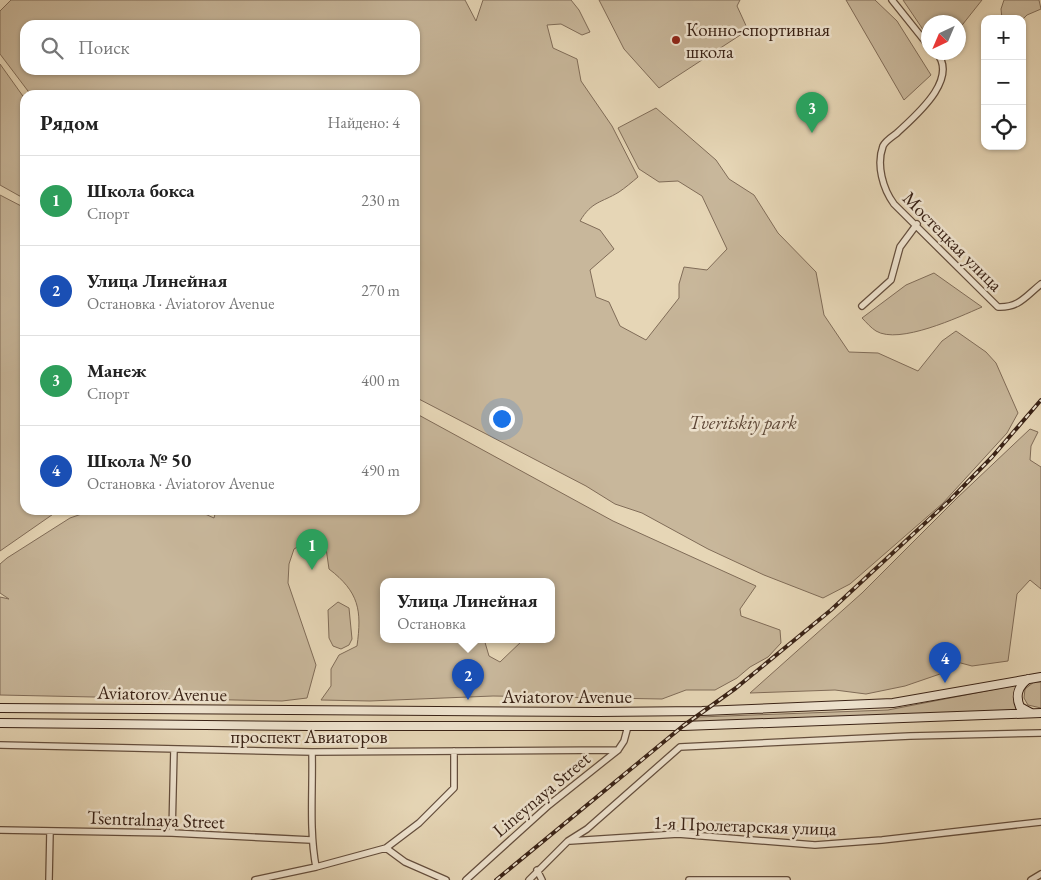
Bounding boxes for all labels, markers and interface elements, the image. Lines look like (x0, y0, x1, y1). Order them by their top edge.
north arrow (921, 15, 966, 60)
map controls (981, 15, 1026, 150)
button: + (981, 15, 1026, 60)
place label: Конно-спортивная школа (686, 17, 831, 64)
search box (20, 20, 420, 75)
icon: search (38, 34, 66, 62)
marker: Конно-спортивная школа (670, 34, 682, 46)
text: Поиск (78, 35, 130, 60)
button: − (981, 60, 1026, 105)
pin: 3 (796, 92, 828, 133)
button: locate (981, 105, 1026, 150)
text: Рядом (40, 109, 99, 136)
text: Найдено: 4 (328, 112, 400, 133)
text: Школа бокса (87, 178, 195, 203)
street label: Мостецкая улица (897, 186, 1008, 297)
text: 1 (52, 190, 60, 211)
text: 230 m (361, 190, 400, 211)
text: Спорт (87, 203, 129, 224)
text: Улица Линейная (87, 268, 227, 293)
text: 2 (52, 280, 60, 301)
text: 270 m (361, 280, 400, 301)
text: Остановка · Aviatorov Avenue (87, 293, 274, 314)
text: Манеж (87, 358, 146, 383)
text: 3 (52, 370, 60, 391)
text: 400 m (361, 370, 400, 391)
text: Спорт (87, 383, 129, 404)
your location (489, 406, 515, 432)
park label: Tveritskiy park (689, 410, 797, 435)
text: Школа № 50 (87, 448, 191, 473)
text: 4 (52, 460, 60, 481)
text: 490 m (361, 460, 400, 481)
text: Остановка · Aviatorov Avenue (87, 473, 274, 494)
pin: 1 (296, 529, 328, 570)
popup (380, 578, 555, 643)
text: Улица Линейная (397, 588, 538, 613)
text: Остановка (397, 613, 466, 634)
pin: 4 (929, 642, 961, 683)
pin: 2 (452, 659, 484, 700)
street label: Aviatorov Avenue (96, 680, 227, 707)
street label: Aviatorov Avenue (501, 684, 632, 709)
street label: проспект Авиаторов (230, 724, 388, 749)
street label: Lineynaya Street (487, 746, 595, 843)
street label: Tsentralnaya Street (87, 805, 225, 834)
street label: 1-я Пролетарская улица (653, 810, 837, 841)

